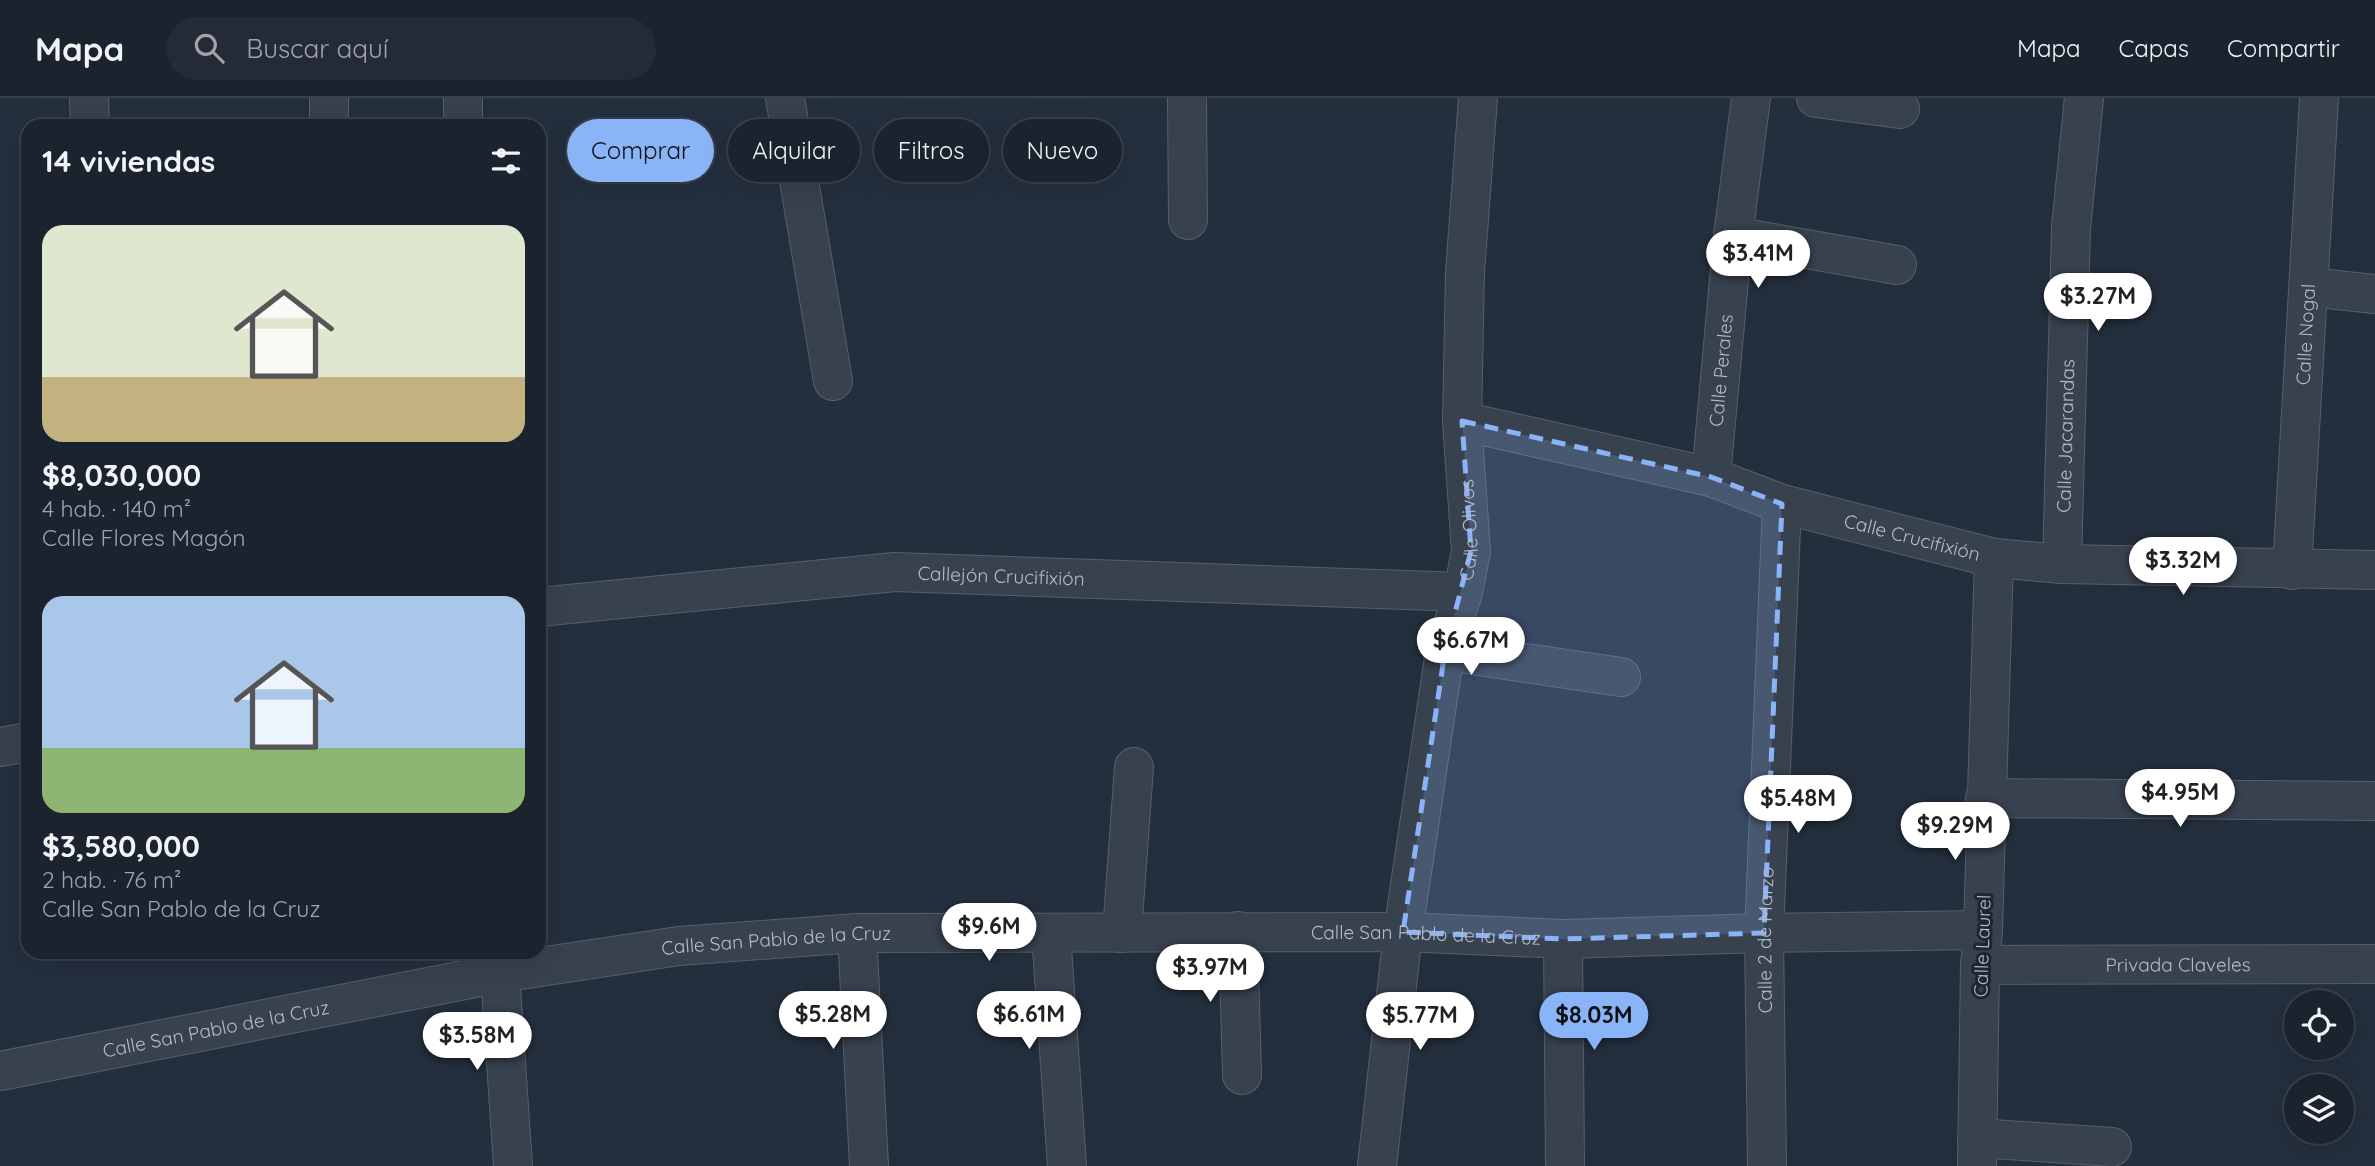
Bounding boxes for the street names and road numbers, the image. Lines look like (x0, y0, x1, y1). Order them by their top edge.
street label: Calle Nogal (2291, 283, 2320, 386)
street label: Calle Perales (1704, 313, 1738, 428)
street label: Calle Jacarandas (2051, 359, 2079, 513)
street label: Calle Olivos (1453, 478, 1483, 583)
street label: Calle Crucifixión (1842, 508, 1983, 566)
street label: Callejón Crucifixión (917, 561, 1085, 591)
street label: Calle 2 de Marzo (1752, 866, 1779, 1013)
street label: Calle Laurel (1968, 894, 1996, 998)
street label: Calle San Pablo de la Cruz (1311, 920, 1541, 950)
street label: Calle San Pablo de la Cruz (660, 921, 891, 960)
street label: Privada Claveles (2105, 952, 2251, 977)
street label: Calle San Pablo de la Cruz (101, 995, 331, 1063)

